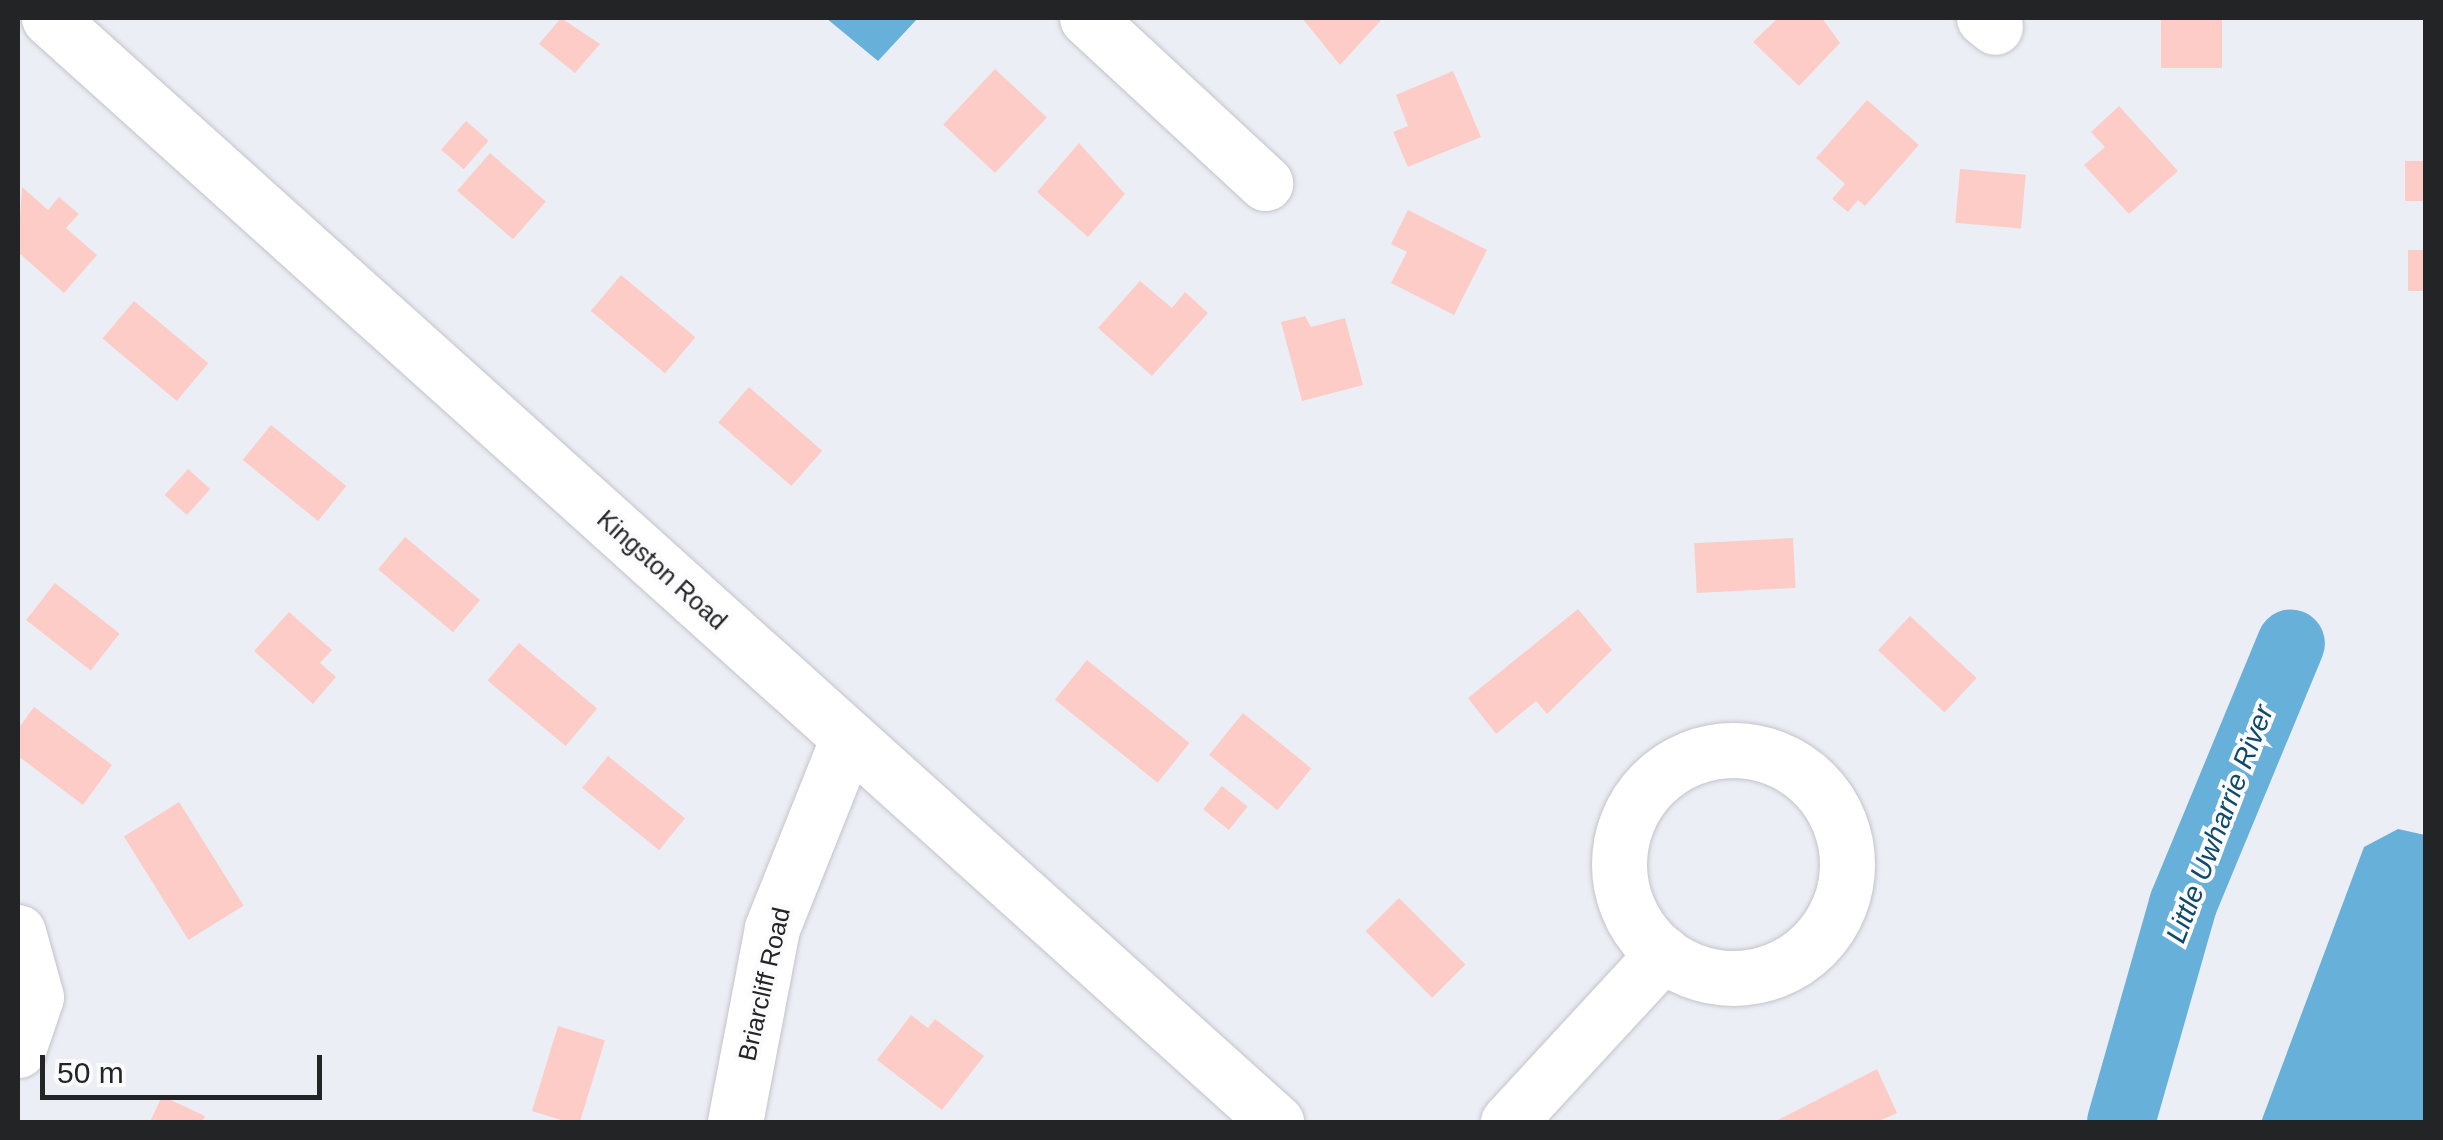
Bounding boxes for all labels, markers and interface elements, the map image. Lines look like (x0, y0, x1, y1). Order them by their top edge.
street label: Kingston Road (591, 504, 733, 636)
water label: Little Uwharrie River (2159, 700, 2281, 948)
street label: Briarcliff Road (732, 904, 796, 1064)
scale bar (45, 1035, 328, 1097)
text: 50 m (57, 1056, 124, 1089)

